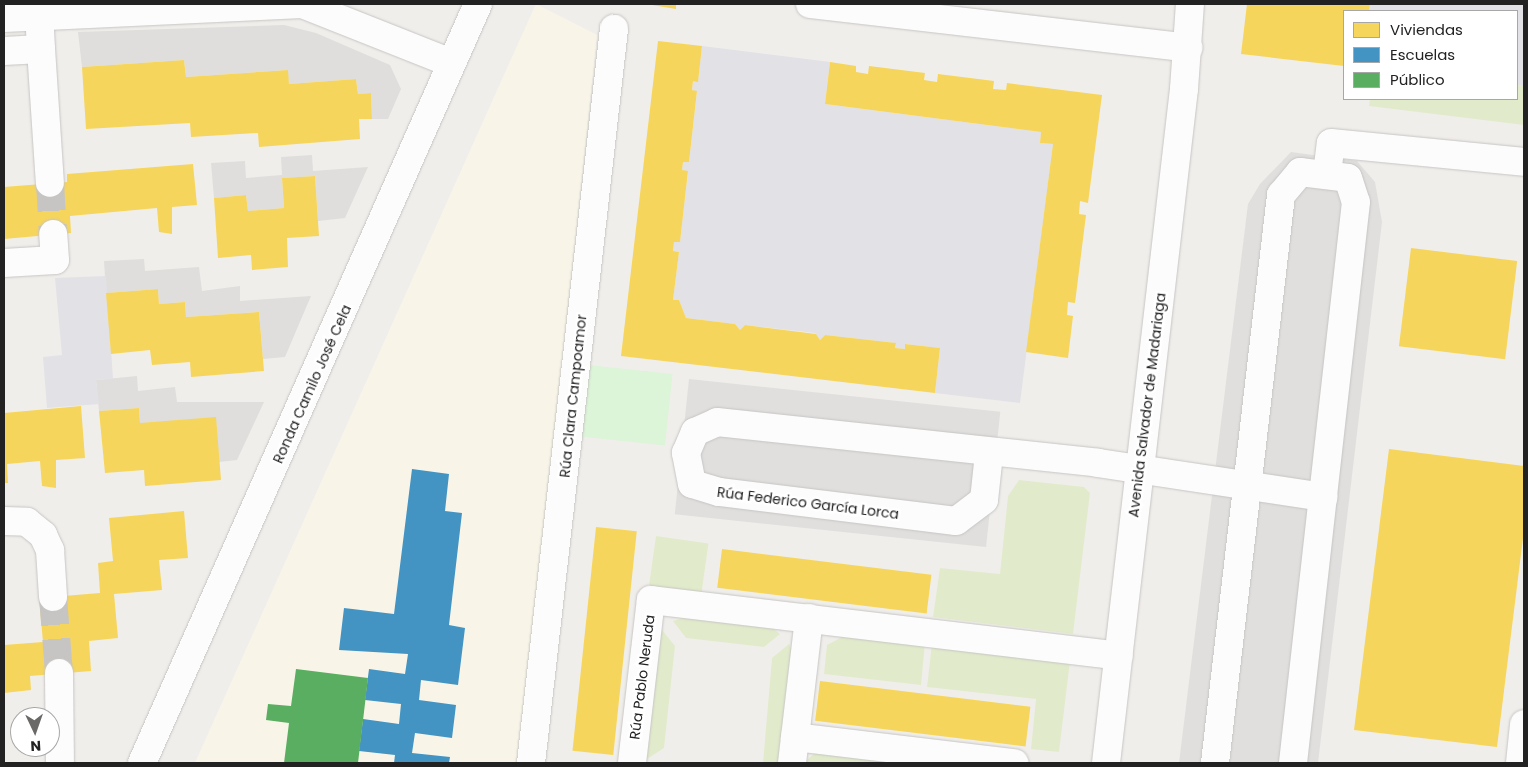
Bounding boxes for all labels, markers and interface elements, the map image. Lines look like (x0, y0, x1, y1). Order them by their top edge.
legend (1343, 10, 1518, 100)
text: Viviendas (1390, 19, 1463, 40)
text: Escuelas (1390, 44, 1455, 65)
text: Público (1390, 69, 1445, 90)
street label: Avenida Salvador de Madariaga (1125, 292, 1169, 518)
street label: Ronda Camilo José Cela (269, 302, 355, 466)
street label: Rúa Clara Campoamor (556, 314, 590, 478)
street label: Rúa Federico García Lorca (716, 483, 900, 523)
street label: Rúa Pablo Neruda (626, 614, 658, 740)
north arrow (10, 707, 60, 757)
text: N (30, 736, 42, 756)

